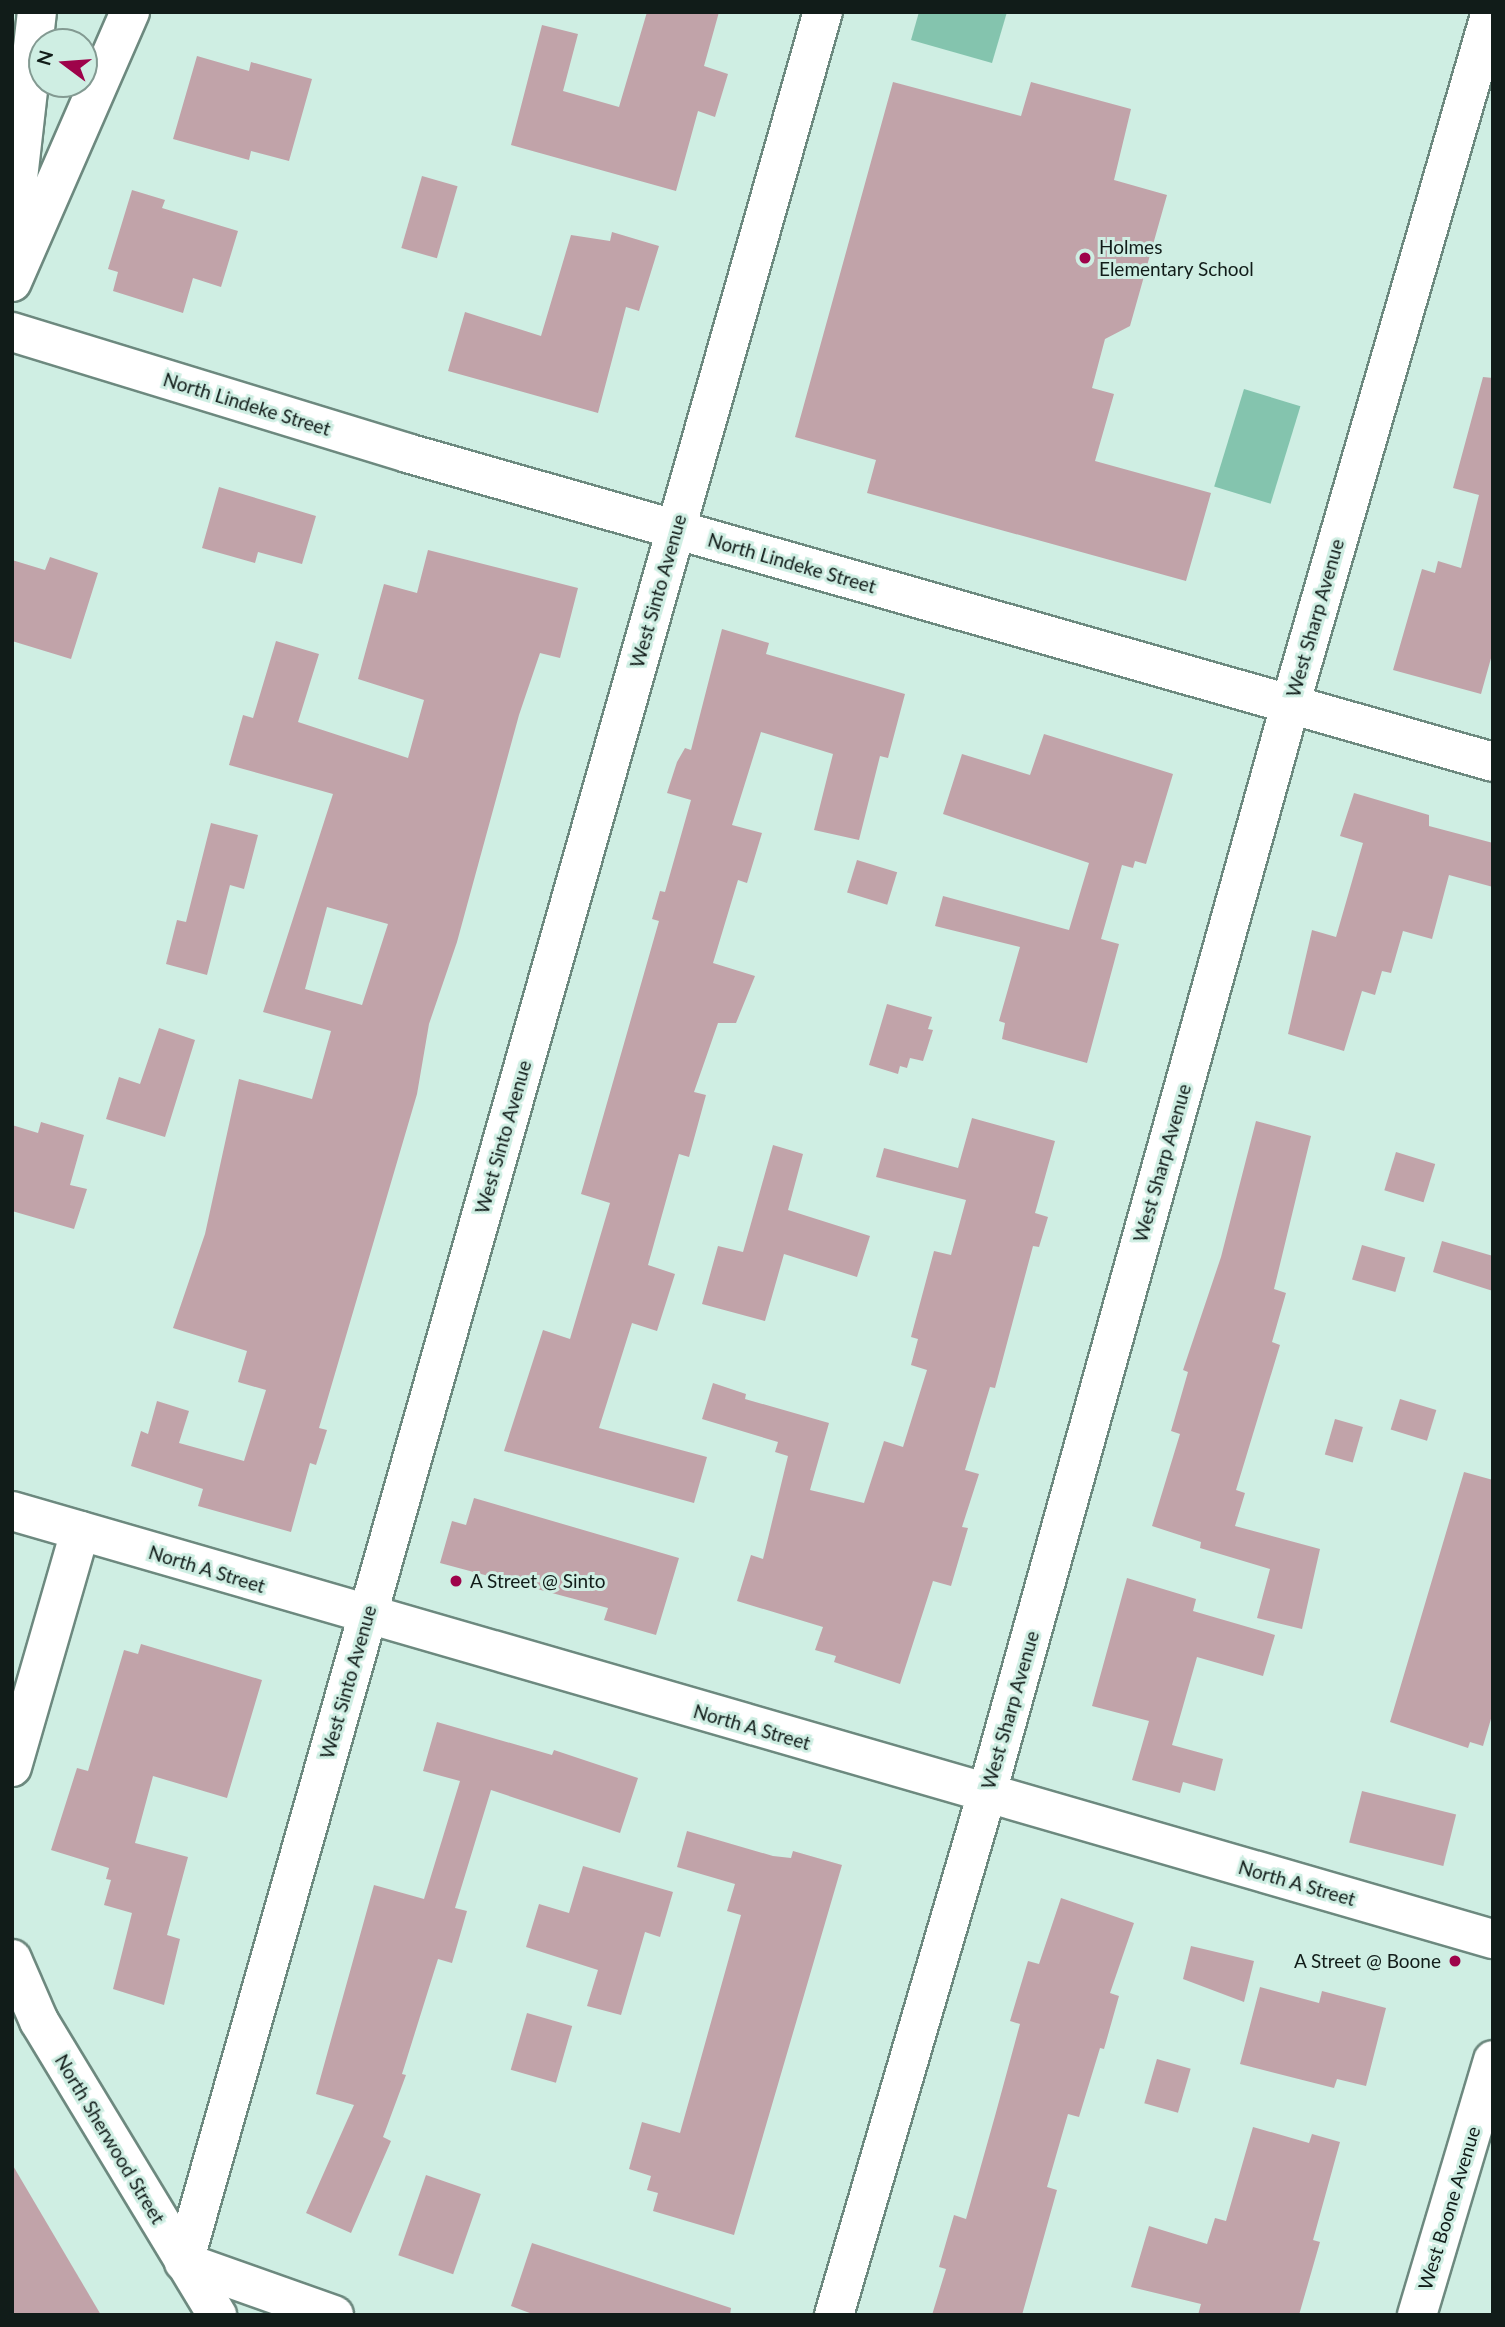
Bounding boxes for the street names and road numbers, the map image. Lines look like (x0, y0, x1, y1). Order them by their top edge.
street label: North Lindeke Street (161, 368, 333, 440)
street label: West Sinto Avenue (625, 511, 691, 671)
street label: North Lindeke Street (705, 528, 879, 598)
street label: West Sharp Avenue (1281, 536, 1349, 700)
street label: West Sinto Avenue (470, 1057, 536, 1217)
street label: West Sharp Avenue (1128, 1081, 1196, 1245)
street label: North A Street (145, 1540, 269, 1598)
street label: West Sinto Avenue (315, 1602, 381, 1762)
street label: West Sharp Avenue (976, 1628, 1044, 1792)
street label: North A Street (690, 1699, 814, 1755)
street label: North A Street (1235, 1855, 1359, 1911)
street label: North Sherwood Street (50, 2050, 170, 2228)
street label: West Boone Avenue (1413, 2123, 1485, 2293)

